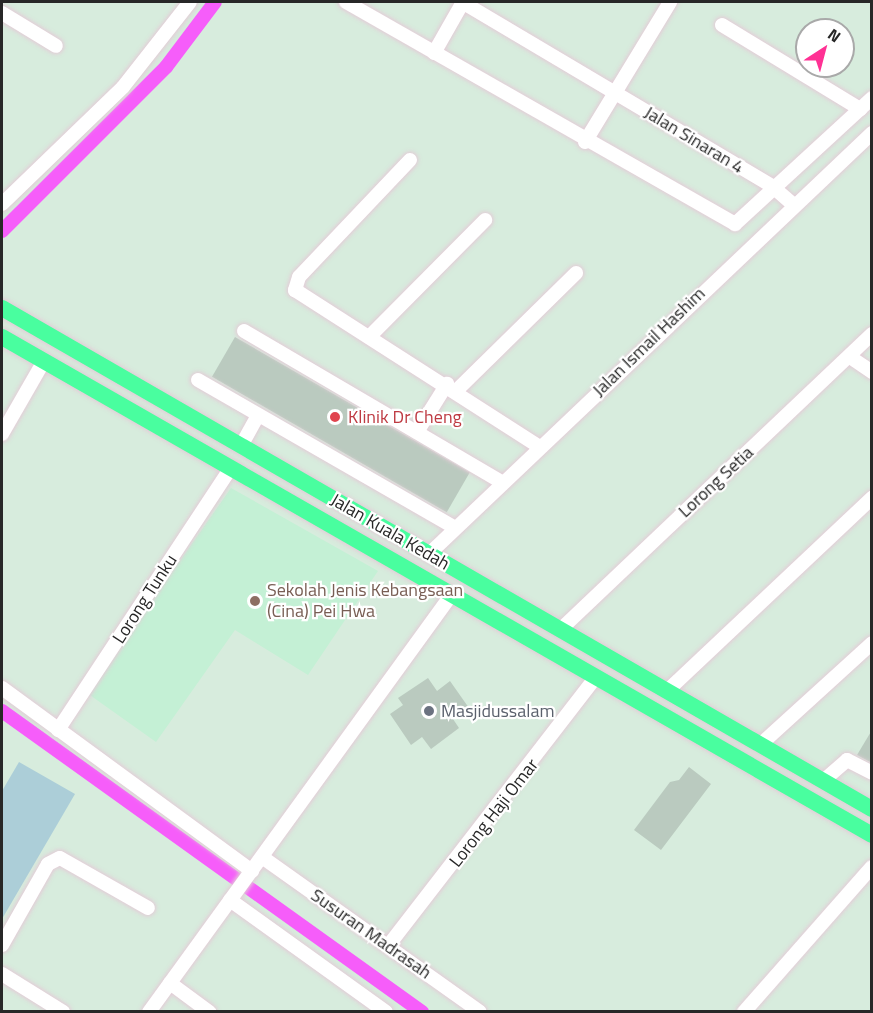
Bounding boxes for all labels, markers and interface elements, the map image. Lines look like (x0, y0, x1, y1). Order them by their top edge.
north arrow (795, 18, 855, 78)
text: N (823, 22, 846, 48)
street label: Jalan Sinaran 4 (640, 102, 748, 178)
street label: Jalan Ismail Hashim (588, 283, 710, 401)
place label: Klinik Dr Cheng (348, 406, 462, 428)
marker: Klinik Dr Cheng (326, 408, 344, 426)
street label: Lorong Setia (674, 442, 758, 522)
street label: Jalan Kuala Kedah (327, 489, 453, 575)
street label: Lorong Tunku (108, 550, 182, 648)
place label: Sekolah Jenis Kebangsaan (Cina) Pei Hwa (267, 580, 463, 622)
marker: Sekolah Jenis Kebangsaan (Cina) Pei Hwa (248, 594, 262, 608)
place label: Masjidussalam (441, 700, 554, 722)
marker: Masjidussalam (422, 704, 436, 718)
street label: Lorong Haji Omar (445, 754, 543, 872)
street label: Susuran Madrasah (307, 884, 435, 984)

